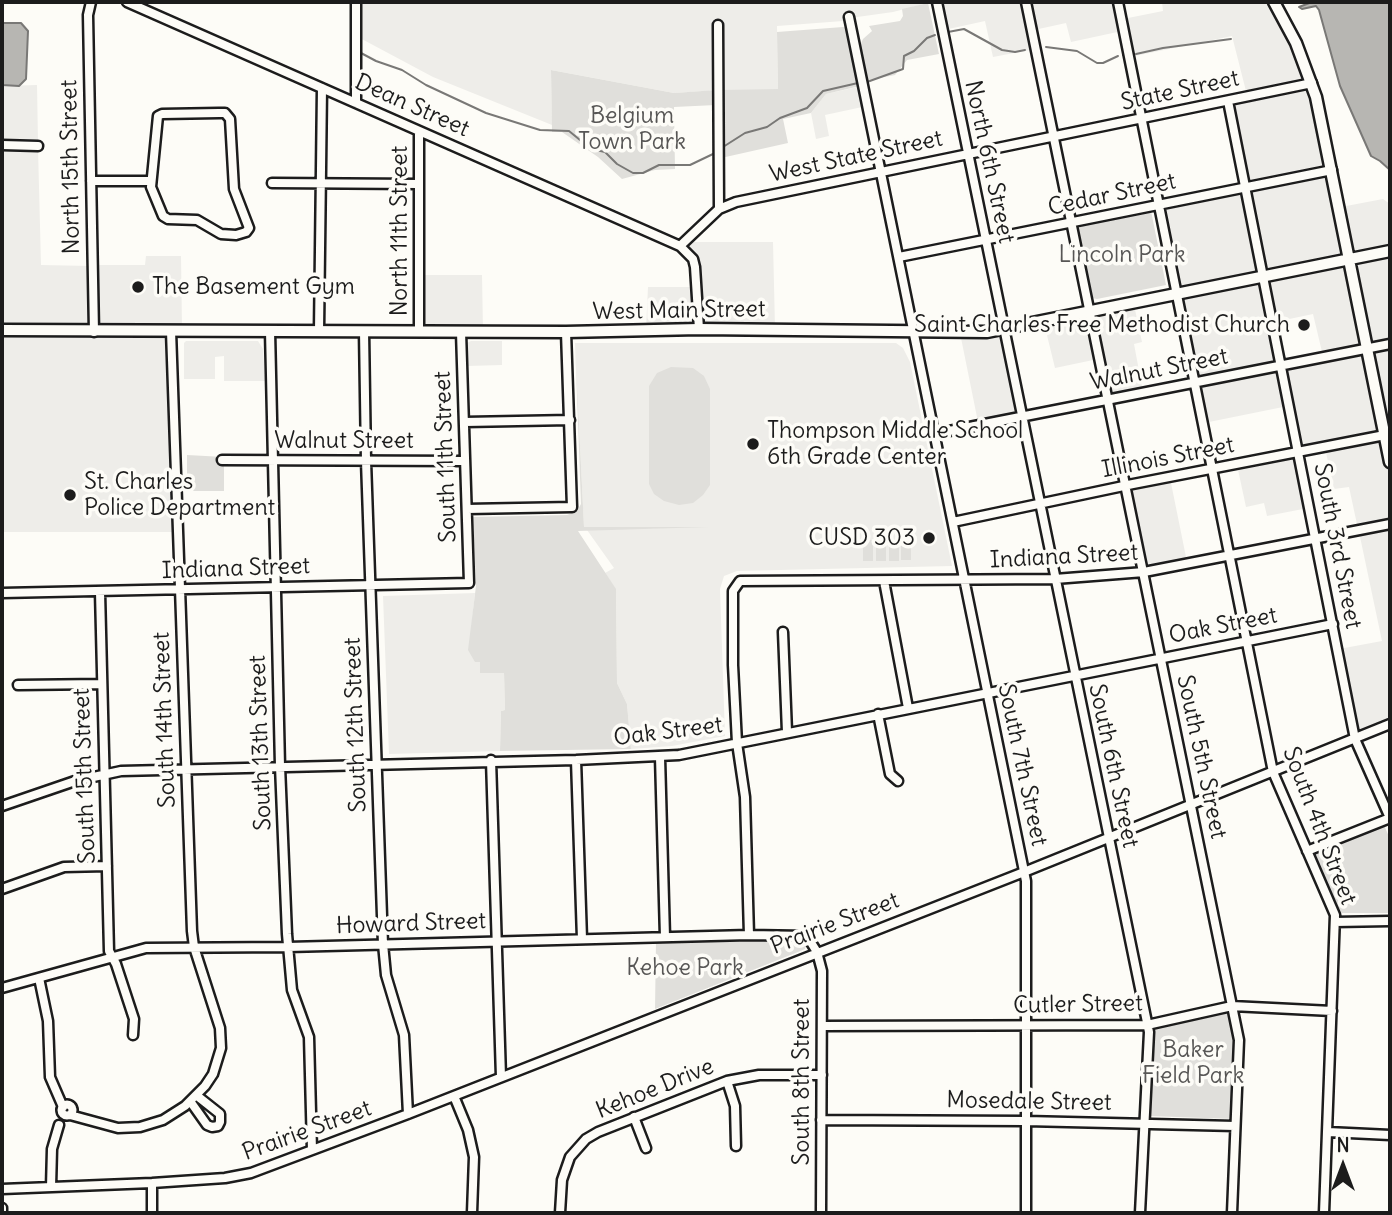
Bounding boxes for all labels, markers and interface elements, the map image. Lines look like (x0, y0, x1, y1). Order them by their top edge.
street label: State Street (1118, 65, 1242, 117)
street label: Dean Street (351, 69, 473, 143)
street label: North 6th Street (958, 78, 1020, 246)
street label: North 15th Street (56, 79, 86, 255)
park label: Belgium Town Park (578, 102, 686, 156)
street label: West State Street (767, 125, 945, 189)
street label: North 11th Street (386, 146, 414, 316)
street label: Cedar Street (1046, 168, 1178, 222)
park label: Lincoln Park (1059, 241, 1185, 269)
place label: The Basement Gym (152, 273, 355, 301)
marker: The Basement Gym (130, 279, 146, 295)
street label: West Main Street (592, 296, 766, 326)
place label: Saint Charles Free Methodist Church (914, 311, 1290, 339)
marker: Saint Charles Free Methodist Church (1296, 317, 1312, 333)
street label: Walnut Street (1088, 343, 1230, 397)
street label: South 11th Street (429, 371, 463, 543)
place label: Thompson Middle School 6th Grade Center (767, 417, 1023, 471)
street label: Walnut Street (274, 427, 414, 455)
street label: Illinois Street (1099, 432, 1237, 484)
marker: Thompson Middle School 6th Grade Center (745, 436, 761, 452)
street label: South 3rd Street (1307, 461, 1367, 631)
place label: St. Charles Police Department (84, 468, 275, 522)
marker: St. Charles Police Department (62, 487, 78, 503)
place label: CUSD 303 (808, 524, 915, 552)
marker: CUSD 303 (921, 530, 937, 546)
street label: Indiana Street (989, 539, 1139, 575)
street label: Indiana Street (161, 553, 311, 585)
street label: Oak Street (1167, 602, 1279, 650)
street label: South 14th Street (148, 632, 182, 808)
street label: South 12th Street (339, 637, 373, 813)
street label: South 13th Street (244, 655, 278, 831)
street label: South 5th Street (1170, 673, 1232, 841)
street label: South 7th Street (991, 682, 1053, 848)
street label: South 6th Street (1082, 682, 1144, 850)
street label: South 15th Street (68, 688, 102, 864)
street label: Oak Street (612, 712, 724, 752)
street label: South 4th Street (1276, 743, 1362, 909)
street label: Prairie Street (767, 887, 903, 961)
street label: Howard Street (335, 908, 487, 940)
park label: Kehoe Park (626, 954, 744, 982)
street label: Cutler Street (1013, 990, 1143, 1020)
street label: South 8th Street (788, 999, 816, 1165)
park label: Baker Field Park (1142, 1036, 1244, 1090)
street label: Kehoe Drive (592, 1053, 718, 1125)
street label: Mosedale Street (946, 1087, 1112, 1117)
street label: Prairie Street (239, 1095, 375, 1167)
north arrow (1308, 1131, 1378, 1201)
text: N (1336, 1133, 1350, 1157)

